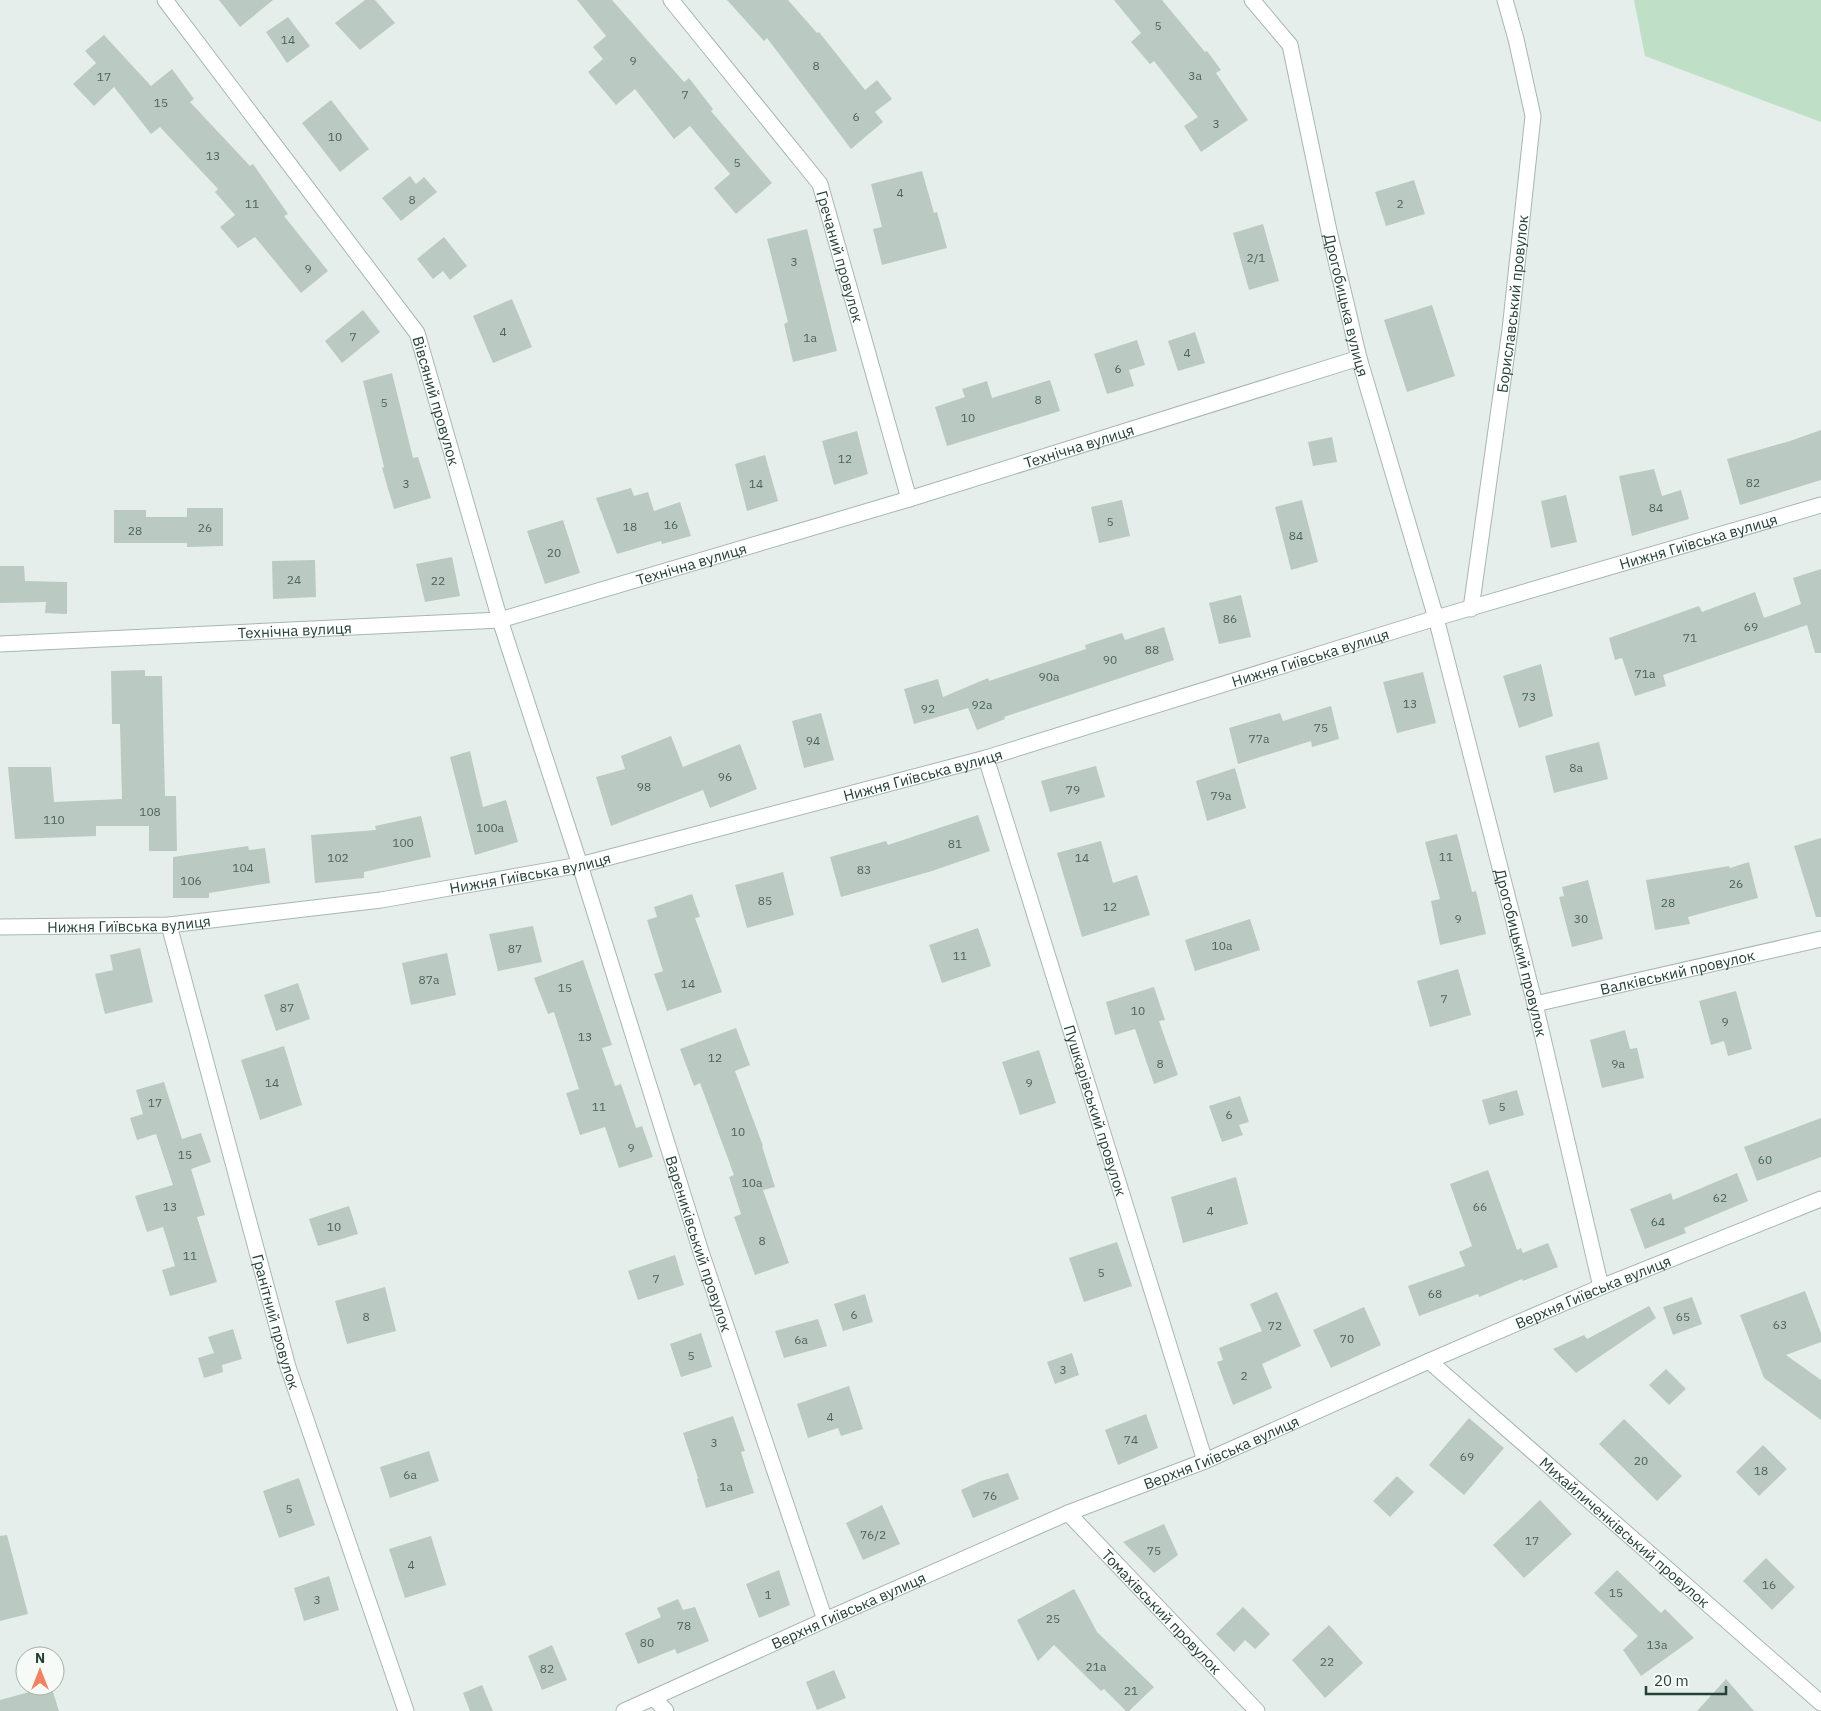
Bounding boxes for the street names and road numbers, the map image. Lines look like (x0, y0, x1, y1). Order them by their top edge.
street label: Гречаний провулок (813, 188, 868, 324)
street label: Бориславський провулок (1492, 214, 1532, 394)
street label: Дрогобицька вулиця (1320, 232, 1373, 379)
street label: Вівсяний провулок (409, 334, 464, 468)
street label: Технічна вулиця (1021, 420, 1136, 472)
street label: Нижня Гиївська вулиця (1617, 509, 1780, 573)
street label: Технічна вулиця (634, 538, 749, 589)
street label: Технічна вулиця (237, 618, 352, 642)
street label: Нижня Гиївська вулиця (1229, 624, 1391, 691)
street label: Нижня Гиївська вулиця (841, 744, 1005, 805)
street label: Нижня Гиївська вулиця (448, 848, 613, 897)
street label: Дрогобицький провулок (1491, 867, 1552, 1039)
street label: Нижня Гиївська вулиця (47, 911, 212, 936)
street label: Валківський провулок (1598, 945, 1757, 998)
street label: Пушкарівський провулок (1060, 1022, 1131, 1198)
street label: Варениківський провулок (662, 1153, 737, 1334)
street label: Верхня Гиївська вулиця (1512, 1251, 1674, 1332)
street label: Гранітний провулок (249, 1252, 304, 1392)
street label: Верхня Гиївська вулиця (1141, 1411, 1302, 1493)
street label: Михайличенківський провулок (1536, 1453, 1714, 1611)
street label: Томахівський провулок (1098, 1545, 1226, 1678)
street label: Верхня Гиївська вулиця (768, 1567, 928, 1653)

